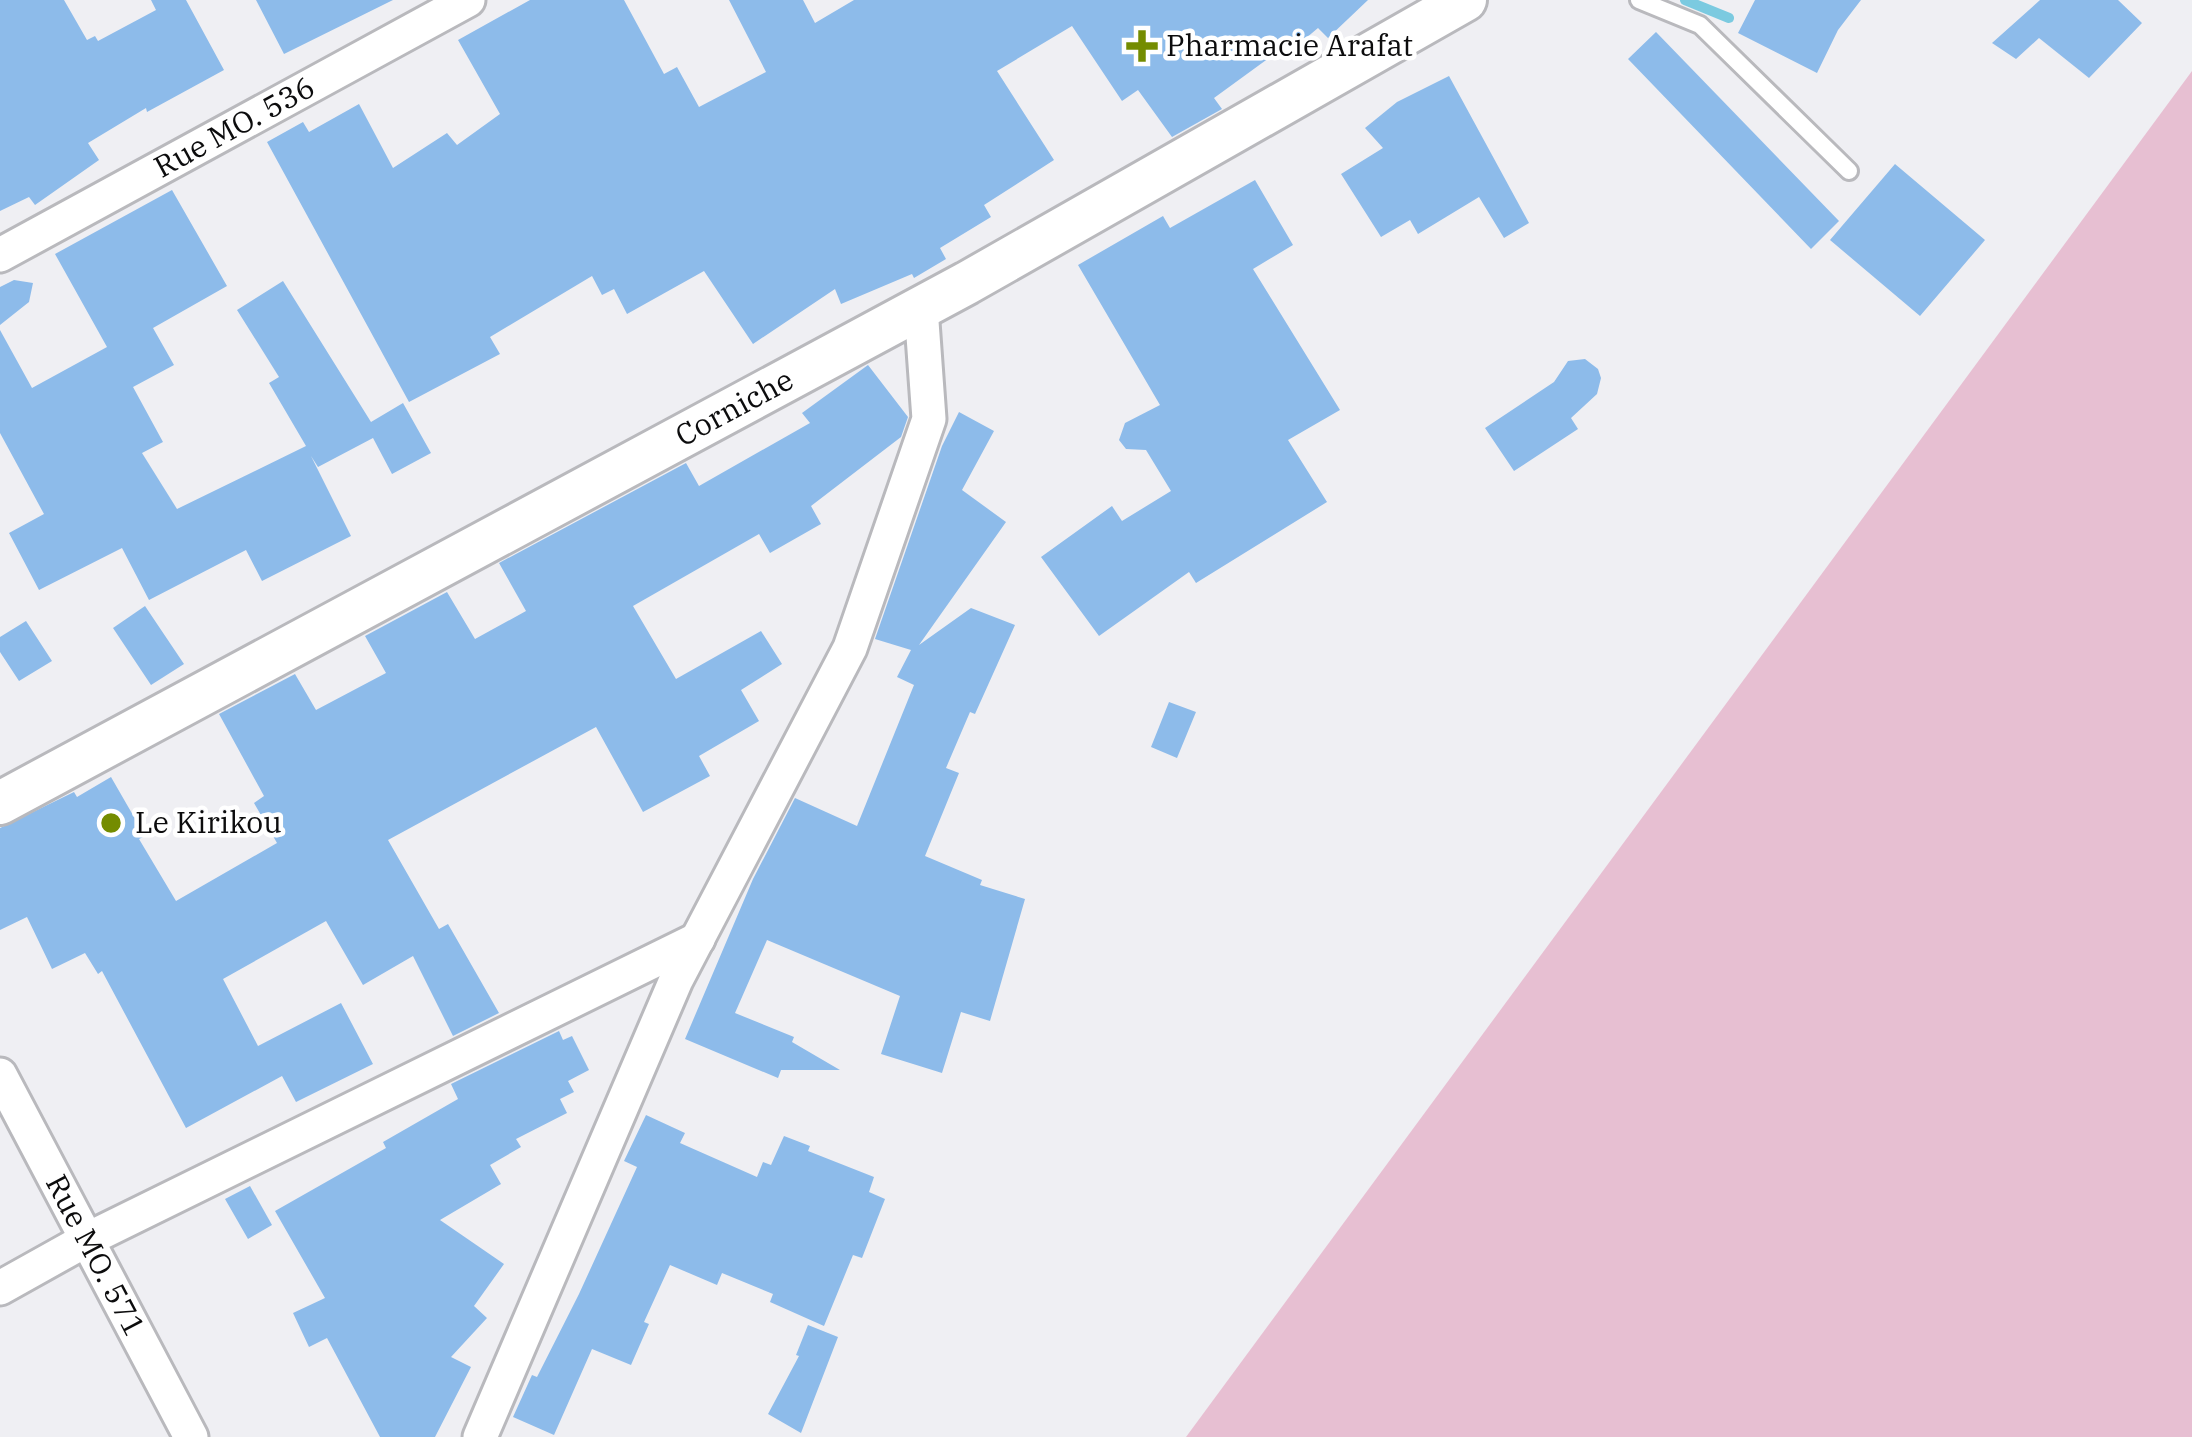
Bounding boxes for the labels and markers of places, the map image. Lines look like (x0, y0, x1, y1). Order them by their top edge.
place label: Pharmacie Arafat (1166, 25, 1413, 64)
marker: Pharmacie Arafat (1129, 33, 1155, 59)
place label: Le Kirikou (135, 802, 282, 841)
marker: Le Kirikou (98, 810, 124, 836)

